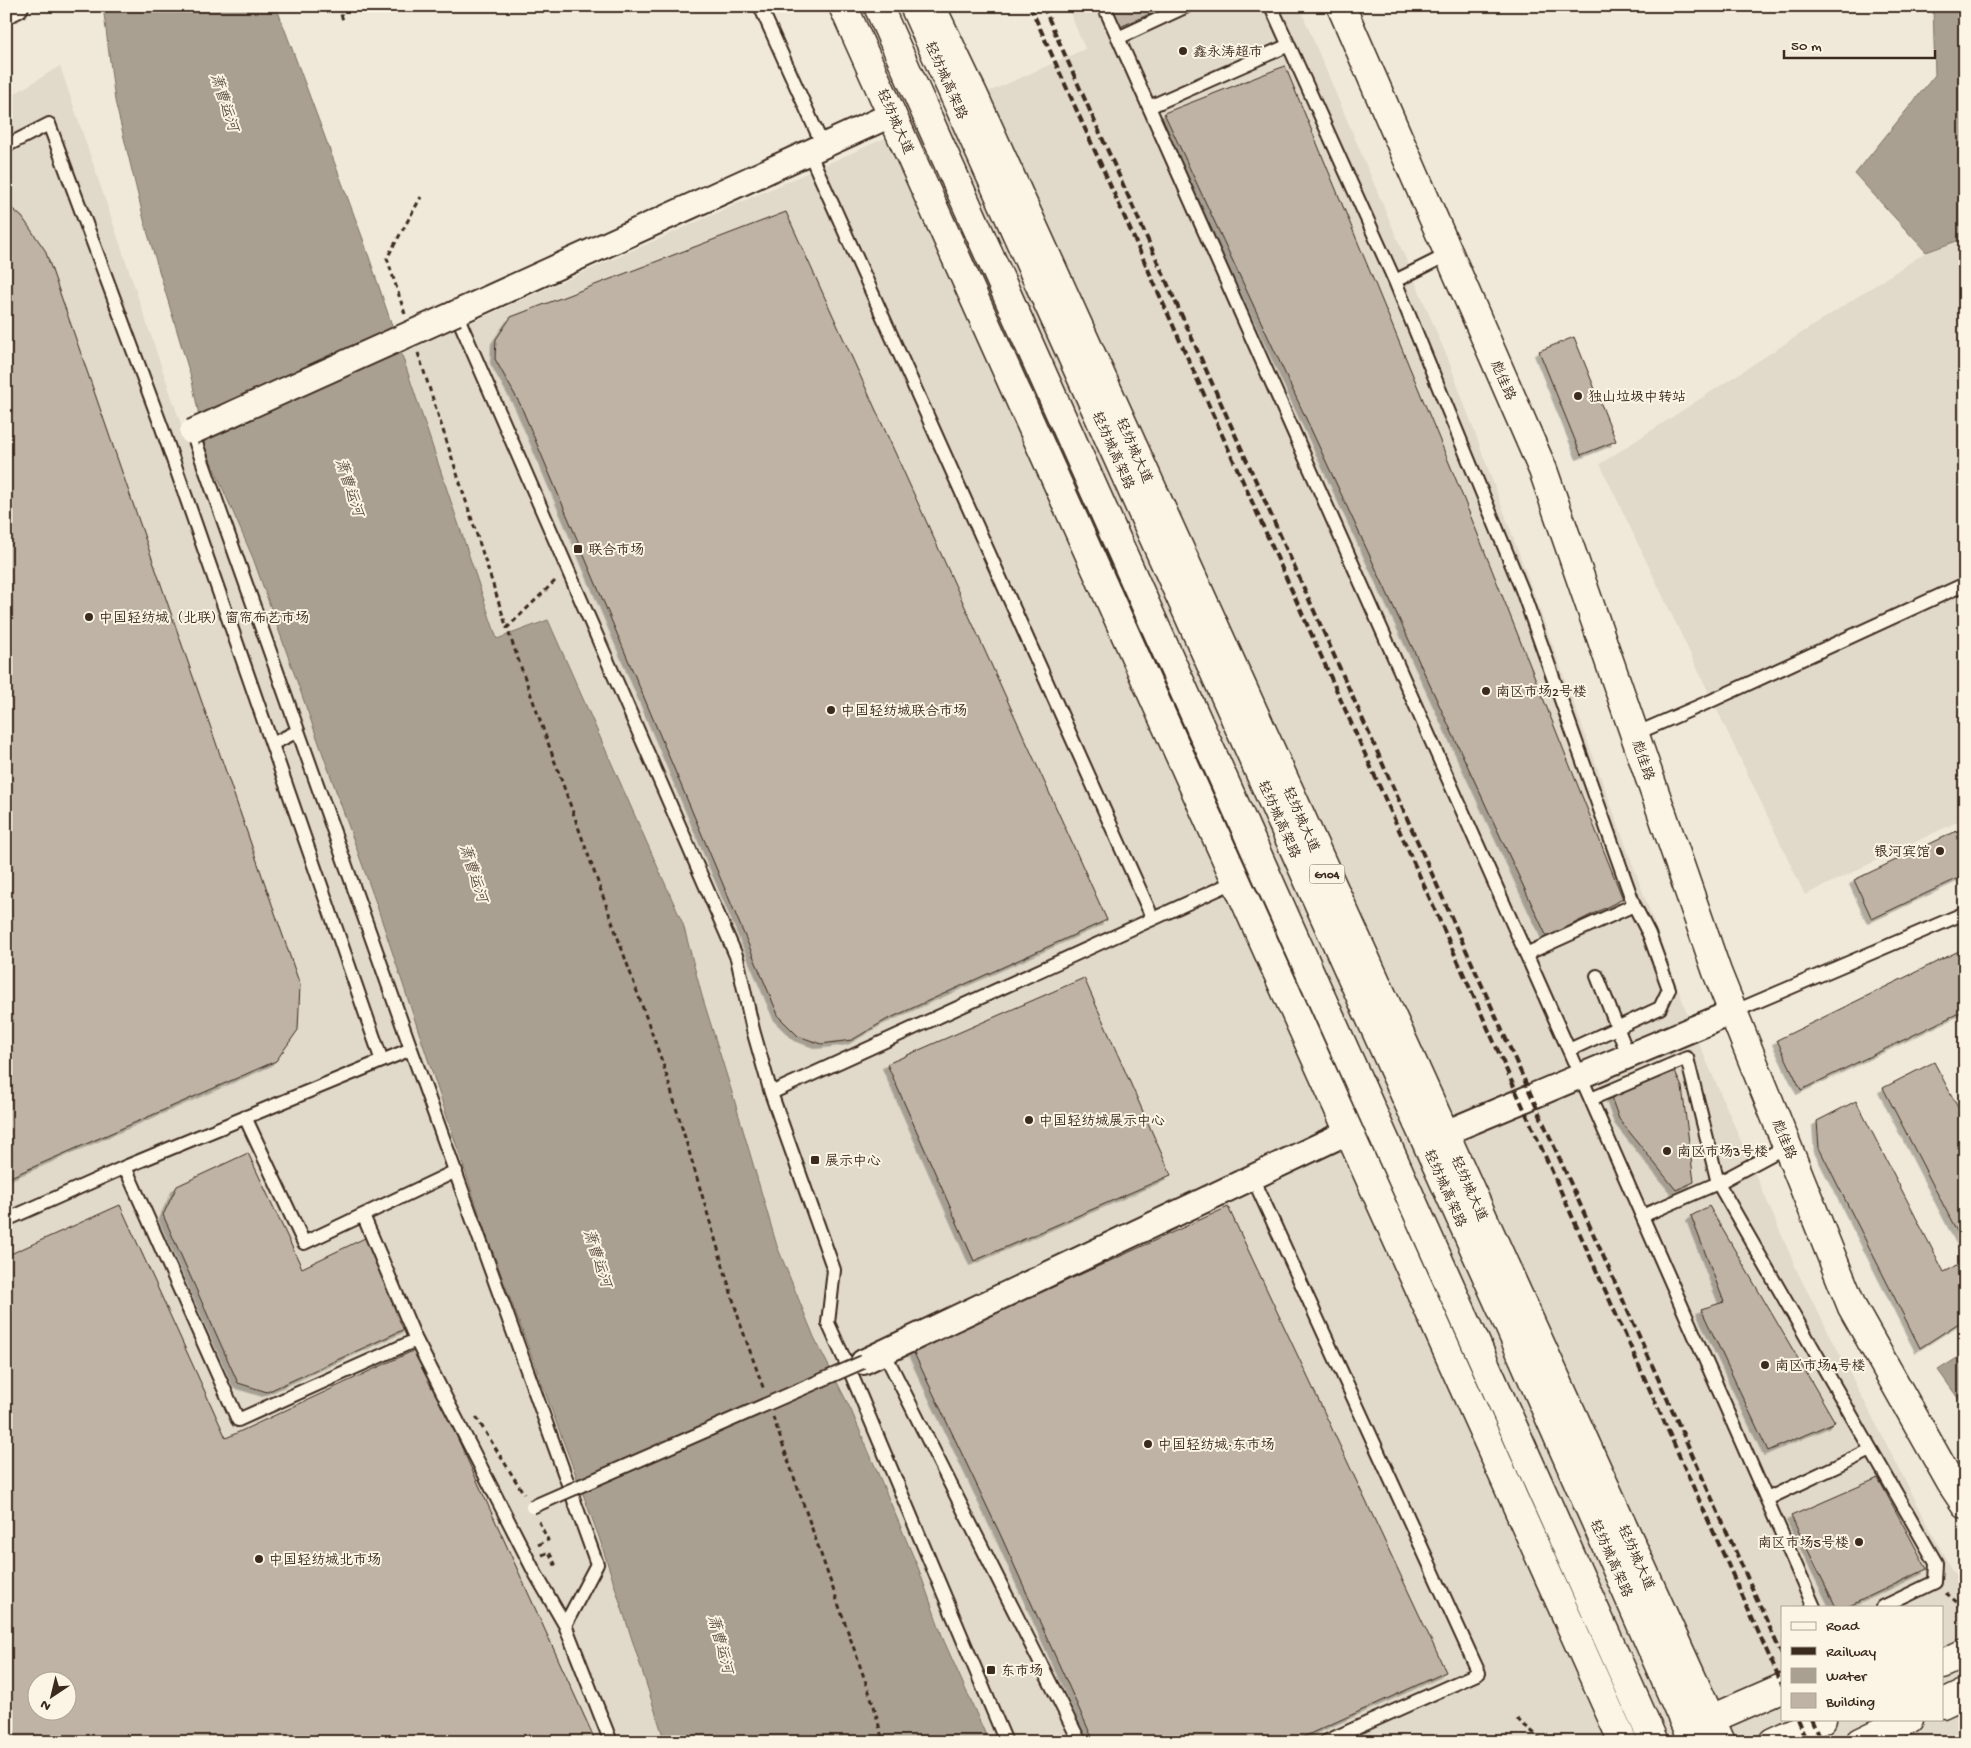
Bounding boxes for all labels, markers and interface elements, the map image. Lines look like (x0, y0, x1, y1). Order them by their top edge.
scale bar (1784, 28, 1935, 60)
text: 50 m (1791, 38, 1822, 56)
street label: 轻纺城高架路 (920, 39, 970, 123)
marker: 鑫永涛超市 (1177, 45, 1189, 57)
place label: 鑫永涛超市 (1193, 45, 1263, 62)
water label: 萧曹运河 (205, 71, 243, 137)
street label: 轻纺城大道 (872, 86, 917, 157)
street label: 彪佳路 (1485, 358, 1519, 404)
place label: 独山垃圾中转站 (1588, 389, 1686, 407)
marker: 独山垃圾中转站 (1572, 390, 1584, 402)
street label: 轻纺城高架路 (1087, 409, 1137, 493)
street label: 轻纺城大道 (1111, 415, 1156, 486)
water label: 萧曹运河 (330, 456, 368, 522)
place label: 联合市场 (588, 542, 644, 560)
marker: 联合市场 (572, 543, 584, 555)
place label: 中国轻纺城（北联）窗帘布艺市场 (99, 610, 309, 628)
marker: 中国轻纺城（北联）窗帘布艺市场 (83, 611, 95, 623)
place label: 南区市场2号楼 (1496, 684, 1587, 702)
marker: 南区市场2号楼 (1480, 685, 1492, 697)
place label: 中国轻纺城联合市场 (841, 703, 967, 721)
marker: 中国轻纺城联合市场 (825, 704, 837, 716)
street label: 彪佳路 (1627, 738, 1657, 783)
street label: 轻纺城高架路 (1253, 778, 1303, 862)
street label: 轻纺城大道 (1278, 784, 1323, 855)
water label: 萧曹运河 (454, 842, 492, 908)
place label: 银河宾馆 (1874, 844, 1930, 862)
marker: 银河宾馆 (1934, 845, 1946, 857)
road number: G104 (1310, 864, 1344, 884)
place label: 中国轻纺城展示中心 (1039, 1113, 1165, 1131)
marker: 中国轻纺城展示中心 (1023, 1114, 1035, 1126)
street label: 彪佳路 (1767, 1117, 1799, 1163)
place label: 南区市场3号楼 (1677, 1144, 1768, 1162)
marker: 南区市场3号楼 (1661, 1145, 1673, 1157)
street label: 轻纺城高架路 (1419, 1147, 1469, 1231)
place label: 展示中心 (825, 1153, 881, 1171)
street label: 轻纺城大道 (1446, 1153, 1491, 1224)
marker: 展示中心 (809, 1154, 821, 1166)
water label: 萧曹运河 (578, 1227, 616, 1293)
place label: 南区市场4号楼 (1775, 1358, 1866, 1376)
marker: 南区市场4号楼 (1759, 1359, 1771, 1371)
place label: 中国轻纺城·东市场 (1158, 1437, 1274, 1455)
marker: 中国轻纺城·东市场 (1142, 1438, 1154, 1450)
street label: 轻纺城高架路 (1585, 1517, 1635, 1601)
street label: 轻纺城大道 (1613, 1522, 1658, 1593)
place label: 南区市场5号楼 (1758, 1535, 1849, 1553)
marker: 南区市场5号楼 (1853, 1536, 1865, 1548)
place label: 中国轻纺城北市场 (269, 1552, 381, 1570)
marker: 中国轻纺城北市场 (253, 1553, 265, 1565)
legend (1781, 1606, 1944, 1720)
water label: 萧曹运河 (703, 1613, 737, 1679)
text: Road (1826, 1618, 1860, 1636)
text: Railway (1826, 1644, 1877, 1662)
place label: 东市场 (1001, 1663, 1043, 1681)
marker: 东市场 (985, 1664, 997, 1676)
text: Water (1826, 1668, 1868, 1686)
north arrow (28, 1670, 78, 1720)
text: Building (1825, 1694, 1875, 1712)
text: N (37, 1695, 55, 1714)

